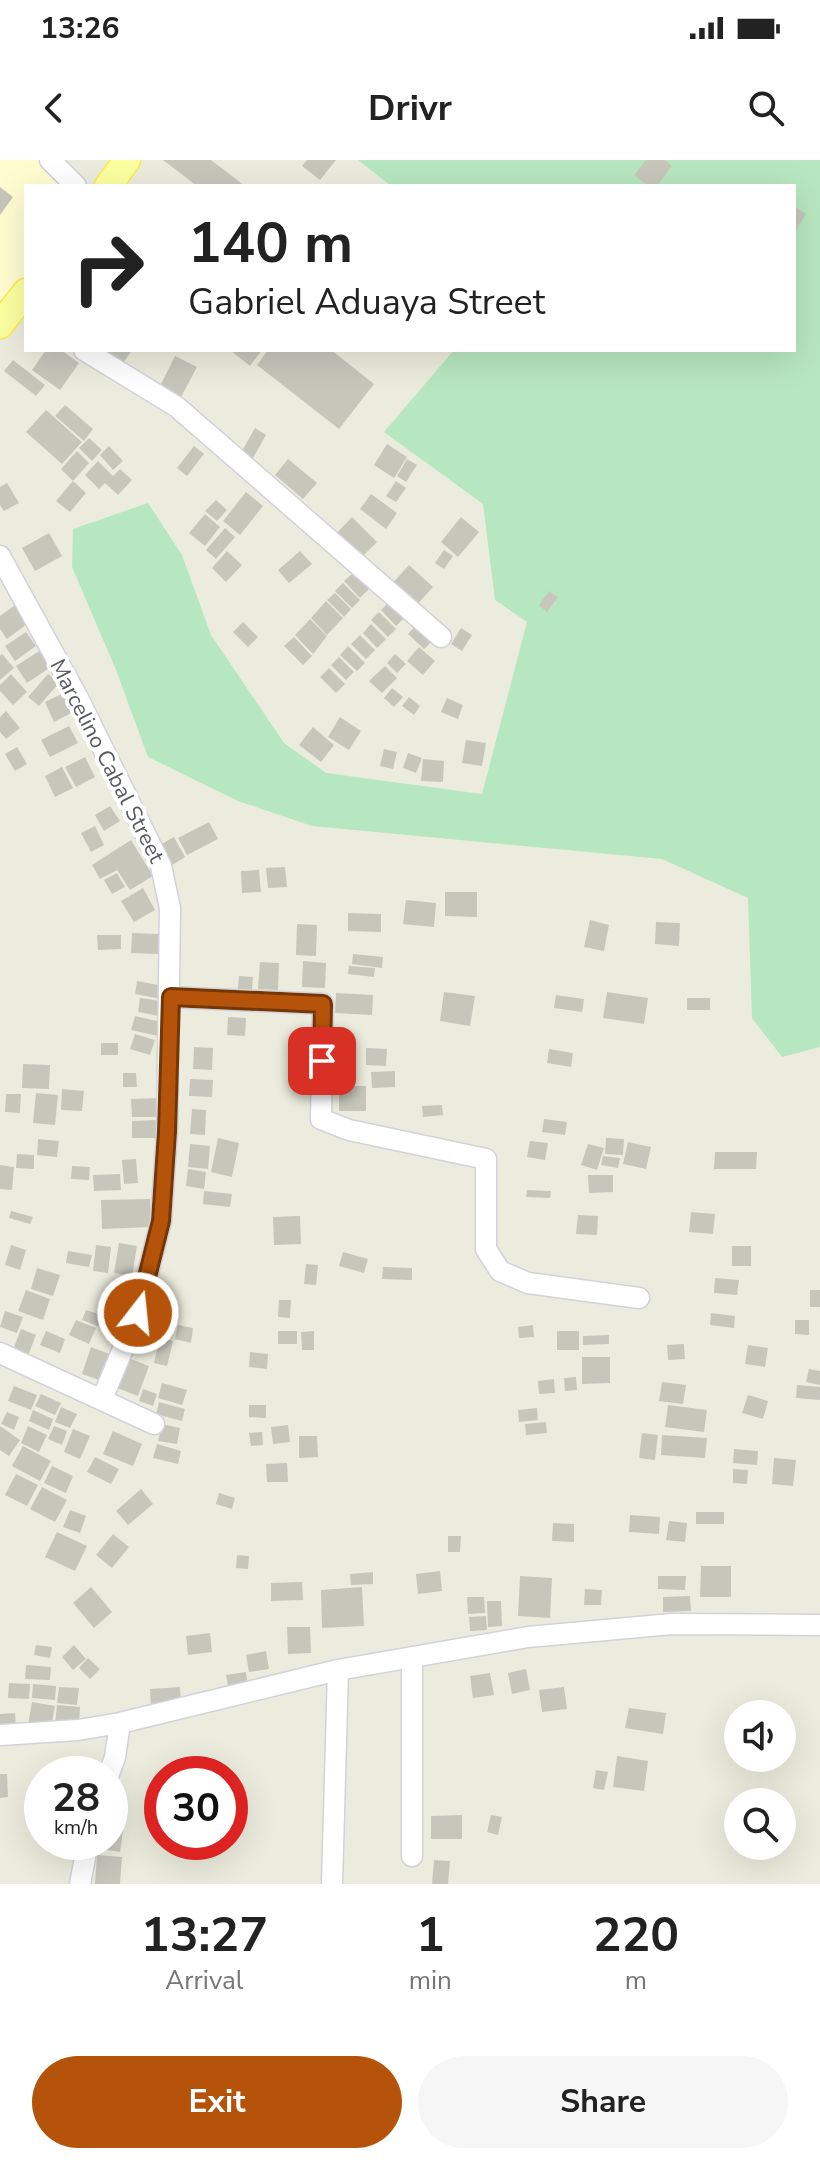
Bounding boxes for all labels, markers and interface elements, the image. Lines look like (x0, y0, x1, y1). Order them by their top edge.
text: 13:26 (40, 8, 119, 49)
text: Drivr (368, 84, 452, 133)
icon: back (32, 86, 76, 130)
icon: search (744, 86, 788, 130)
text: 140 m (188, 205, 353, 282)
icon: right (56, 216, 160, 320)
text: Gabriel Aduaya Street (188, 278, 545, 327)
street label: Marcelino Cabal Street (43, 654, 171, 868)
pin (288, 1027, 356, 1095)
icon: arrive (300, 1039, 344, 1083)
position arrow (96, 1271, 180, 1355)
map controls (724, 1700, 796, 1860)
button: sound (724, 1700, 796, 1772)
speed limit sign: 30 (144, 1756, 248, 1860)
text: 28 (52, 1771, 100, 1825)
button: search (724, 1788, 796, 1860)
text: km/h (54, 1814, 98, 1841)
text: 13:27 (141, 1902, 268, 1968)
text: 1 (416, 1902, 445, 1968)
text: 220 (593, 1902, 679, 1968)
text: Arrival (165, 1963, 244, 1998)
text: min (409, 1963, 452, 1998)
text: m (625, 1963, 647, 1998)
button: Exit (32, 2056, 402, 2148)
button: Share (418, 2056, 788, 2148)

